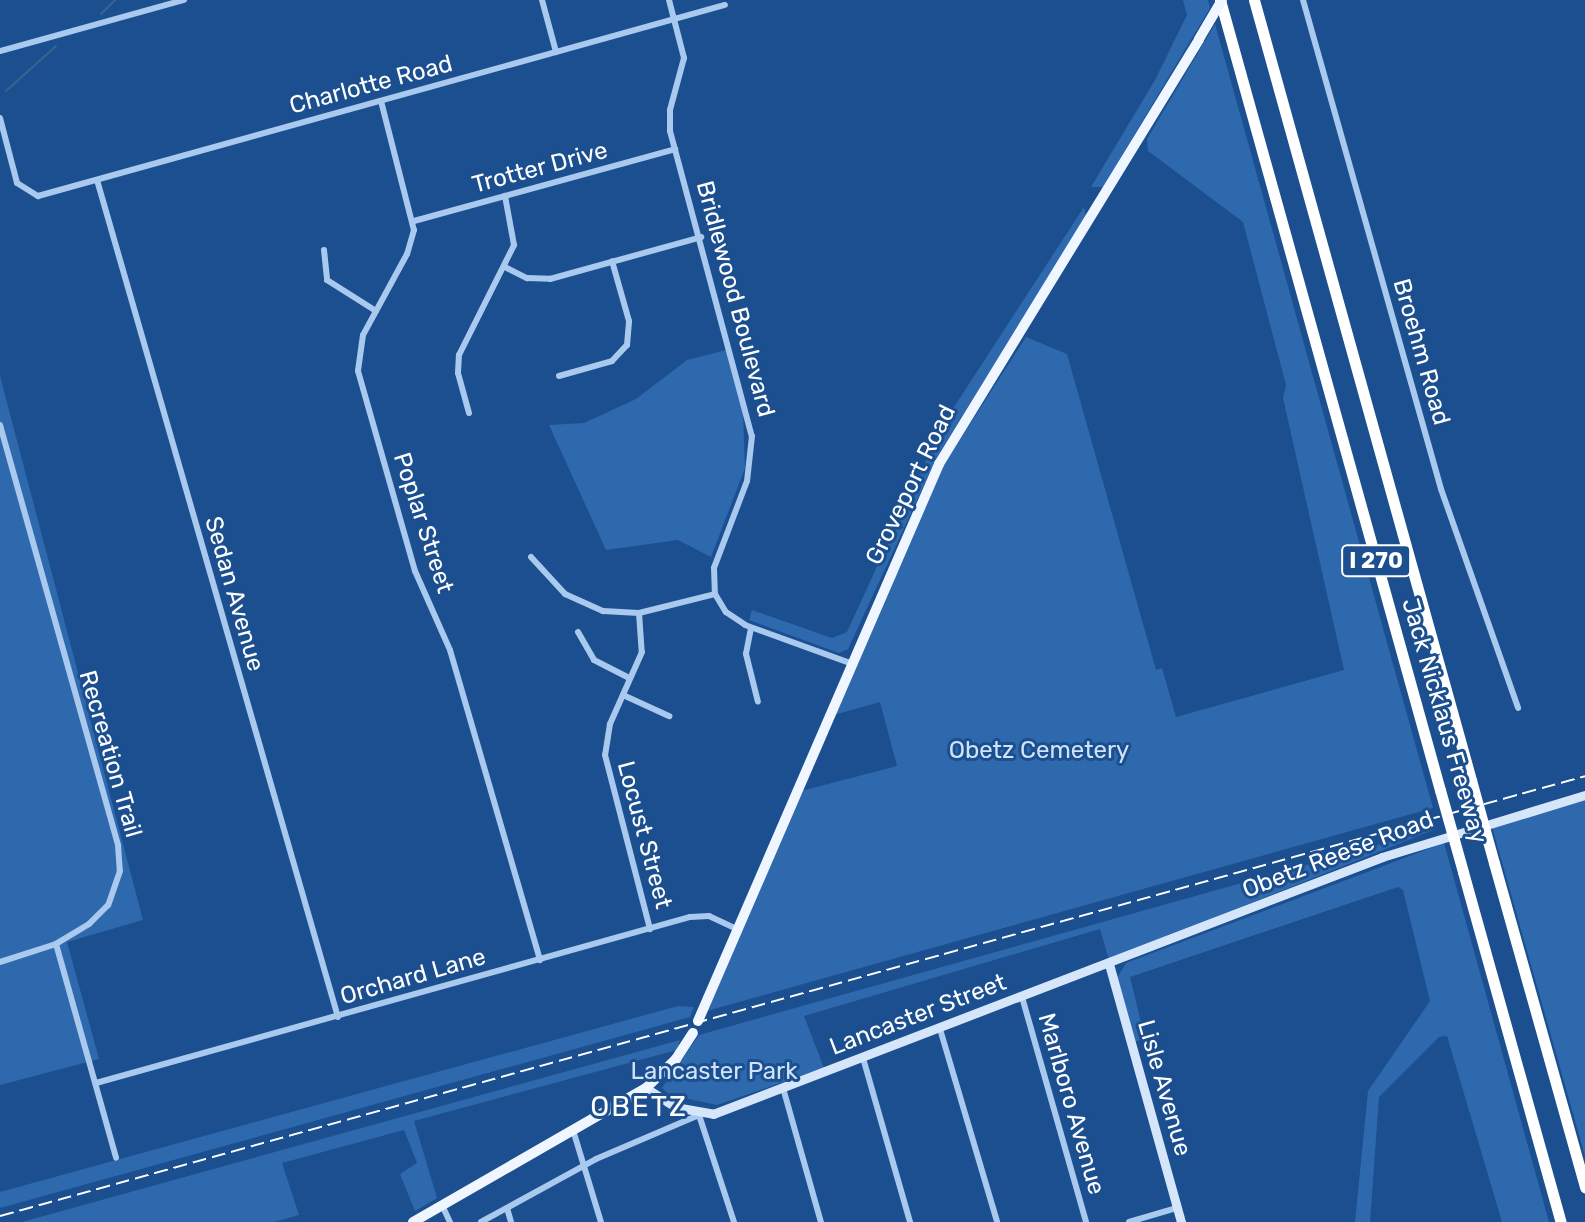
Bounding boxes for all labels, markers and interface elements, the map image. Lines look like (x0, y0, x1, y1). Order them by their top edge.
street label: Charlotte Road (286, 49, 456, 121)
street label: Trotter Drive (469, 136, 611, 200)
street label: Bridlewood Boulevard (690, 178, 780, 420)
street label: Broehm Road (1386, 276, 1456, 428)
street label: Groveport Road (860, 400, 962, 570)
street label: Poplar Street (387, 449, 459, 597)
street label: Sedan Avenue (198, 513, 270, 675)
road number: I 270 (1340, 543, 1412, 579)
street label: Jack Nicklaus Freeway (1395, 595, 1493, 847)
street label: Recreation Trail (72, 667, 148, 841)
park label: Obetz Cemetery (949, 737, 1129, 765)
street label: Locust Street (610, 758, 678, 912)
street label: Obetz Reese Road (1238, 805, 1438, 905)
street label: Orchard Lane (337, 942, 489, 1012)
street label: Lancaster Street (825, 968, 1011, 1062)
street label: Marlboro Avenue (1031, 1010, 1111, 1198)
street label: Lisle Avenue (1131, 1016, 1197, 1160)
park label: Lancaster Park (630, 1058, 798, 1086)
district label: OBETZ (590, 1090, 688, 1124)

